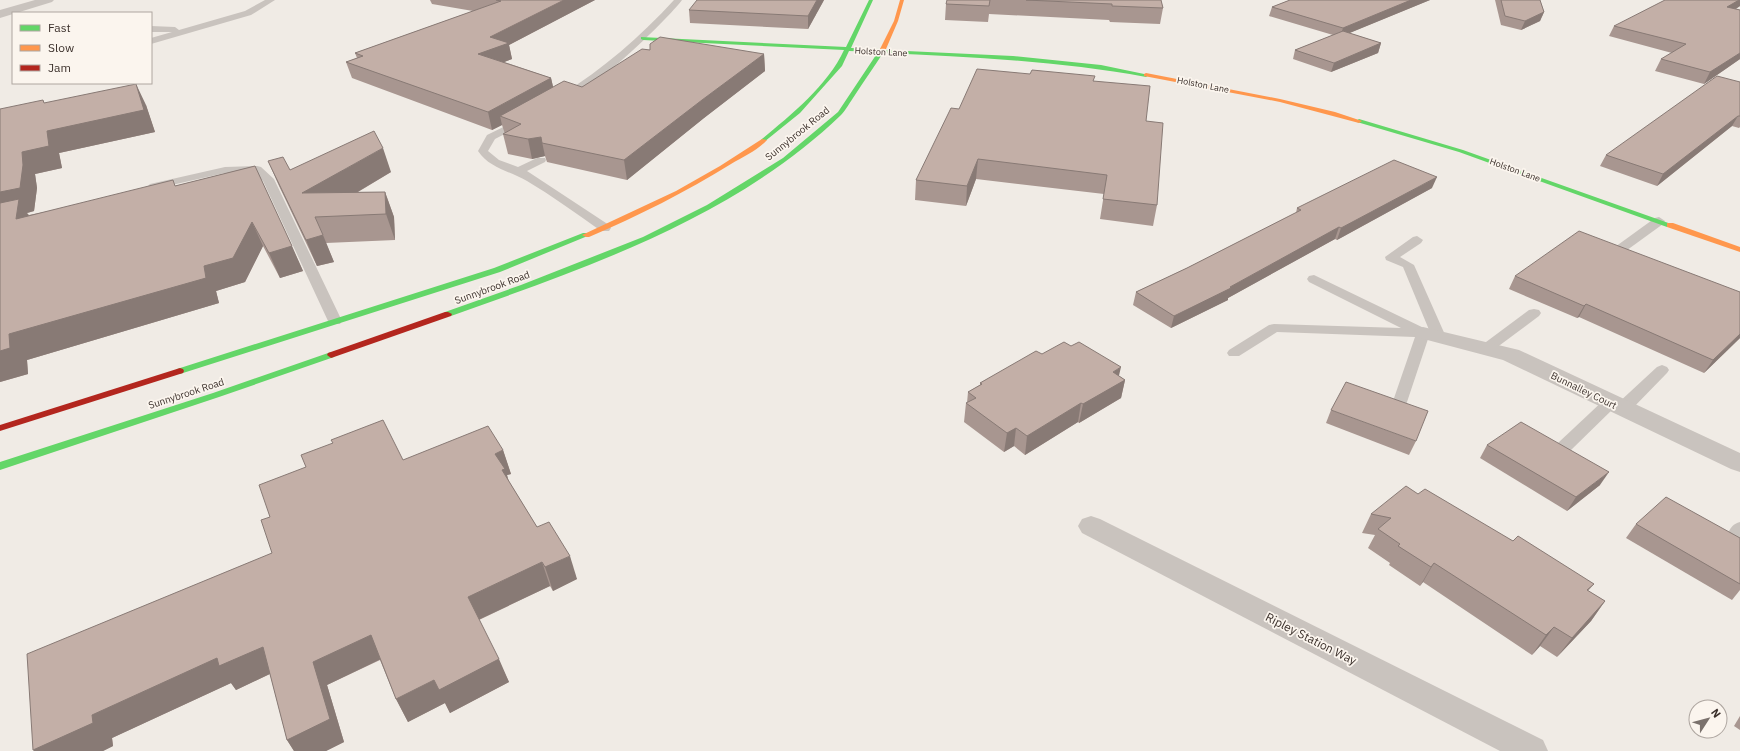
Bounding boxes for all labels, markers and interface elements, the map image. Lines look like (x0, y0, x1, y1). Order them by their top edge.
legend (12, 12, 152, 84)
text: Fast (48, 20, 71, 35)
text: Slow (48, 40, 74, 55)
street label: Holston Lane (854, 45, 908, 58)
text: Jam (48, 60, 71, 75)
street label: Holston Lane (1176, 74, 1230, 95)
street label: Sunnybrook Road (763, 103, 832, 163)
street label: Holston Lane (1488, 155, 1542, 184)
street label: Sunnybrook Road (453, 268, 532, 307)
street label: Bunnalley Court (1549, 369, 1619, 412)
street label: Sunnybrook Road (147, 375, 226, 412)
street label: Ripley Station Way (1263, 609, 1359, 668)
north arrow (1688, 699, 1728, 739)
text: N (1708, 706, 1724, 720)

